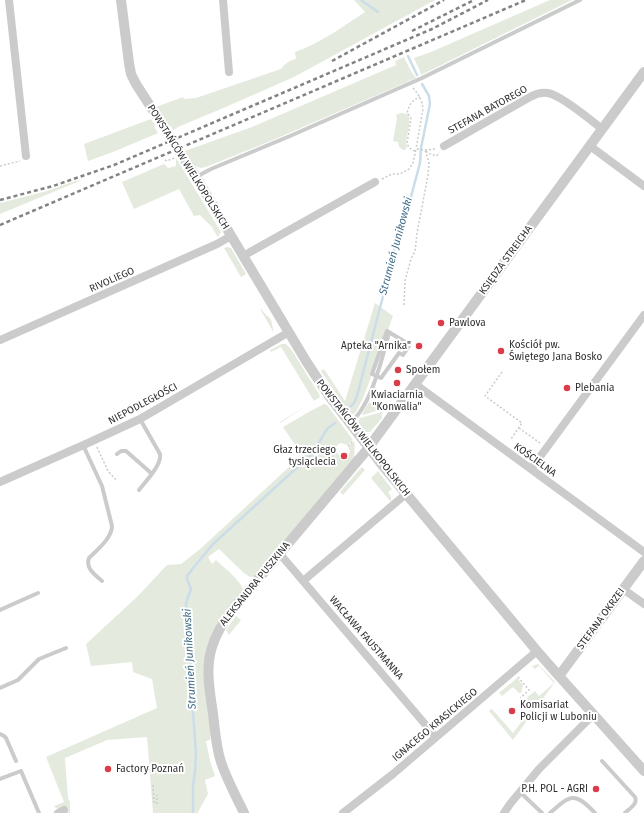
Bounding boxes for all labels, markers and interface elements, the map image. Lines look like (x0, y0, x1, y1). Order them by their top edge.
street label: STEFANA BATOREGO (446, 83, 530, 137)
street label: POWSTAŃCÓW WIELKOPOLSKICH (144, 102, 232, 232)
water label: Strumień Junikowski (377, 195, 415, 297)
street label: KSIĘDZA STREICHA (477, 223, 535, 297)
street label: RIVOLIEGO (88, 265, 136, 295)
place label: Pawlova (449, 317, 486, 329)
marker: Pawlova (436, 318, 446, 328)
place label: Kościół pw. Świętego Jana Bosko (509, 339, 602, 362)
place label: Apteka "Arnika" (341, 340, 411, 352)
marker: Apteka "Arnika" (414, 341, 424, 351)
marker: Kościół pw. Świętego Jana Bosko (496, 346, 506, 356)
place label: Społem (406, 364, 440, 376)
marker: Społem (393, 365, 403, 375)
street label: POWSTAŃCÓW WIELKOPOLSKICH (314, 377, 412, 499)
marker: Kwiaciarnia "Konwalia" (392, 378, 402, 388)
street label: NIEPODLEGŁOŚCI (106, 381, 180, 427)
place label: Plebania (575, 382, 614, 394)
marker: Plebania (562, 383, 572, 393)
place label: Kwiaciarnia "Konwalia" (371, 389, 423, 412)
street label: KOŚCIELNA (511, 441, 559, 479)
place label: Głaz trzeciego tysiąclecia (273, 444, 336, 468)
marker: Głaz trzeciego tysiąclecia (339, 451, 349, 461)
street label: ALEKSANDRA PUSZKINA (217, 539, 293, 629)
street label: STEFANA OKRZEI (575, 586, 627, 652)
street label: WACŁAWA FAUSTMANNA (326, 594, 406, 682)
water label: Strumień Junikowski (181, 608, 199, 710)
street label: IGNACEGO KRASICKIEGO (390, 686, 480, 764)
place label: Komisariat Policji w Luboniu (520, 699, 597, 722)
marker: Komisariat Policji w Luboniu (507, 706, 517, 716)
place label: Factory Poznań (116, 763, 184, 775)
marker: Factory Poznań (103, 764, 113, 774)
place label: P.H. POL - AGRI (521, 783, 588, 795)
marker: P.H. POL - AGRI (591, 784, 601, 794)

